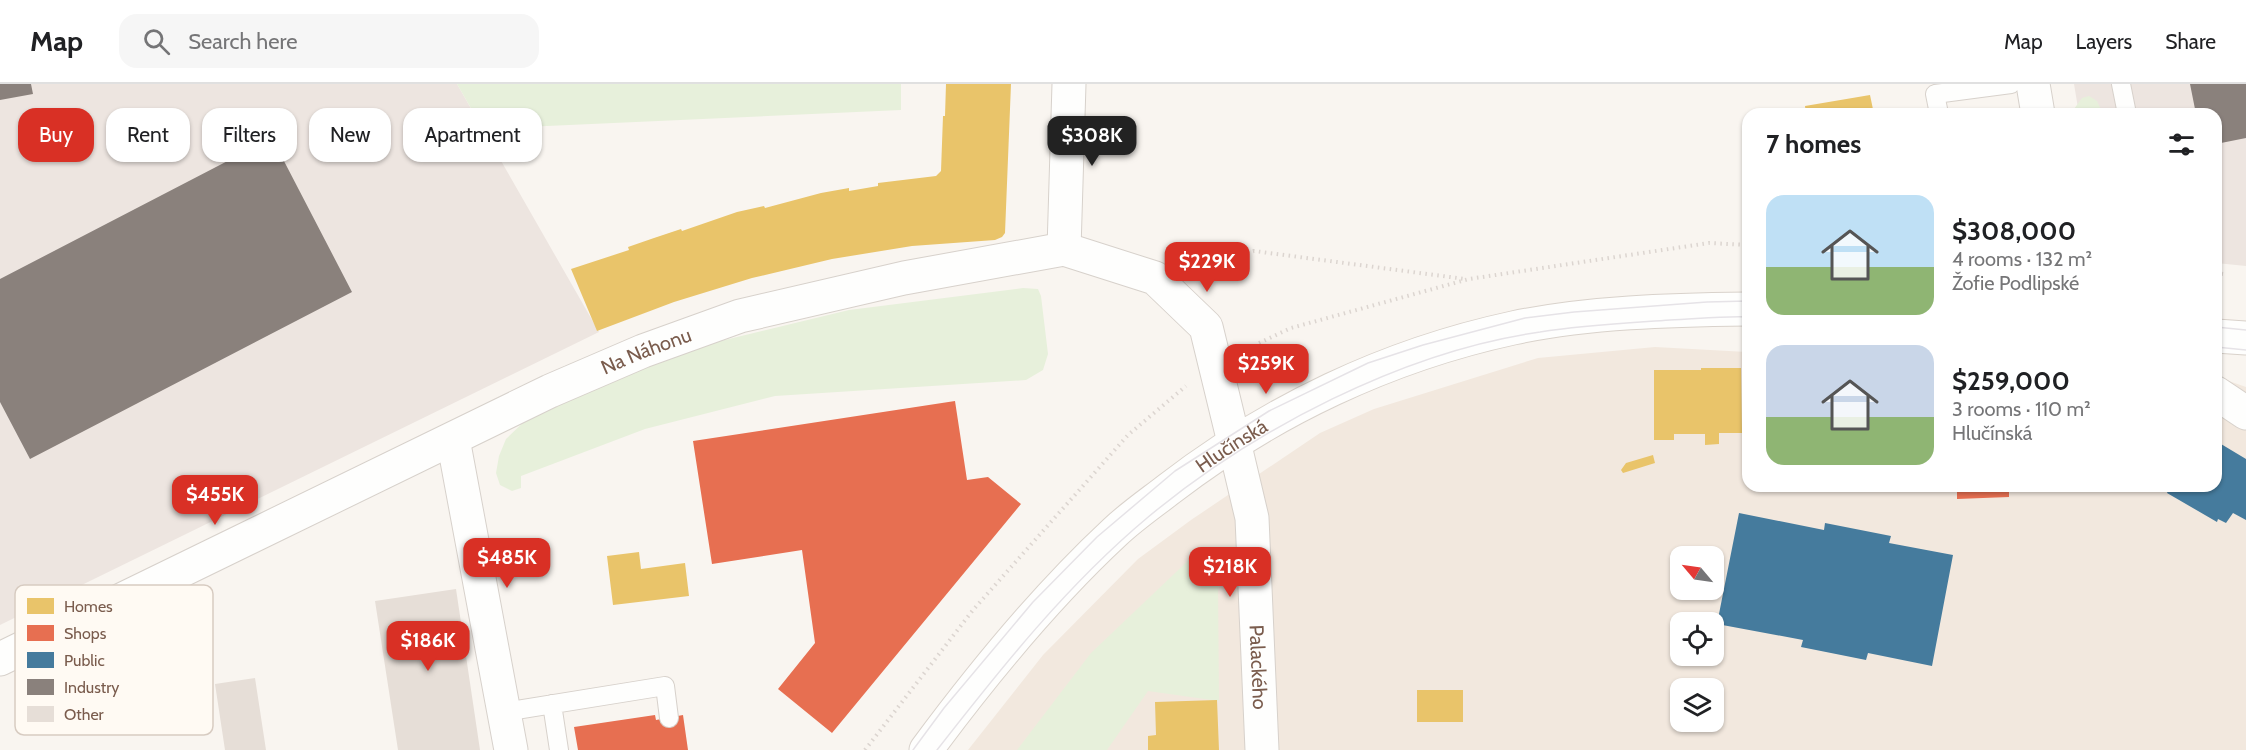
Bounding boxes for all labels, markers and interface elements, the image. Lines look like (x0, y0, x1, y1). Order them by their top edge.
search box (119, 14, 539, 68)
text: Map (30, 24, 83, 58)
icon: search (140, 25, 173, 58)
text: Search here (188, 28, 297, 55)
text: Map (2004, 29, 2043, 54)
text: Layers (2076, 29, 2132, 54)
text: Share (2165, 29, 2216, 54)
chip: Buy (18, 108, 94, 162)
chip: Rent (106, 108, 190, 162)
chip: Filters (202, 108, 297, 162)
chip: New (309, 108, 391, 162)
chip: Apartment (403, 108, 542, 162)
pin: $308K (1050, 116, 1134, 167)
text: $308K (1061, 123, 1123, 147)
text: 7 homes (1766, 128, 1861, 160)
icon: filters (2165, 128, 2198, 161)
text: $308,000 (1952, 215, 2076, 247)
icon: home (1814, 219, 1886, 291)
pin: $229K (1165, 242, 1249, 293)
text: 4 rooms · 132 m² (1952, 247, 2092, 271)
text: $229K (1179, 249, 1235, 273)
text: Žofie Podlipské (1952, 271, 2079, 295)
street label: Na Náhonu (597, 323, 695, 380)
pin: $259K (1224, 344, 1308, 395)
text: $259K (1238, 351, 1294, 375)
text: $259,000 (1952, 365, 2070, 397)
icon: home (1814, 369, 1886, 441)
text: 3 rooms · 110 m² (1952, 397, 2091, 421)
street label: Hlučínská (1191, 414, 1272, 478)
text: Hlučínská (1952, 421, 2032, 445)
pin: $455K (173, 475, 257, 526)
text: $455K (186, 482, 244, 506)
pin: $485K (465, 538, 549, 589)
text: $485K (477, 545, 537, 569)
north arrow (1670, 546, 1724, 600)
map controls (1670, 546, 1724, 732)
pin: $218K (1188, 547, 1272, 598)
text: $218K (1203, 554, 1257, 578)
legend (15, 585, 213, 735)
text: Homes (64, 597, 113, 616)
button: locate (1670, 612, 1724, 666)
pin: $186K (386, 621, 470, 672)
text: Shops (64, 624, 107, 643)
street label: Palackého (1245, 624, 1272, 710)
text: $186K (401, 628, 455, 652)
text: Public (64, 651, 105, 670)
text: Industry (64, 678, 119, 697)
button: layers (1670, 678, 1724, 732)
text: Other (64, 705, 105, 724)

